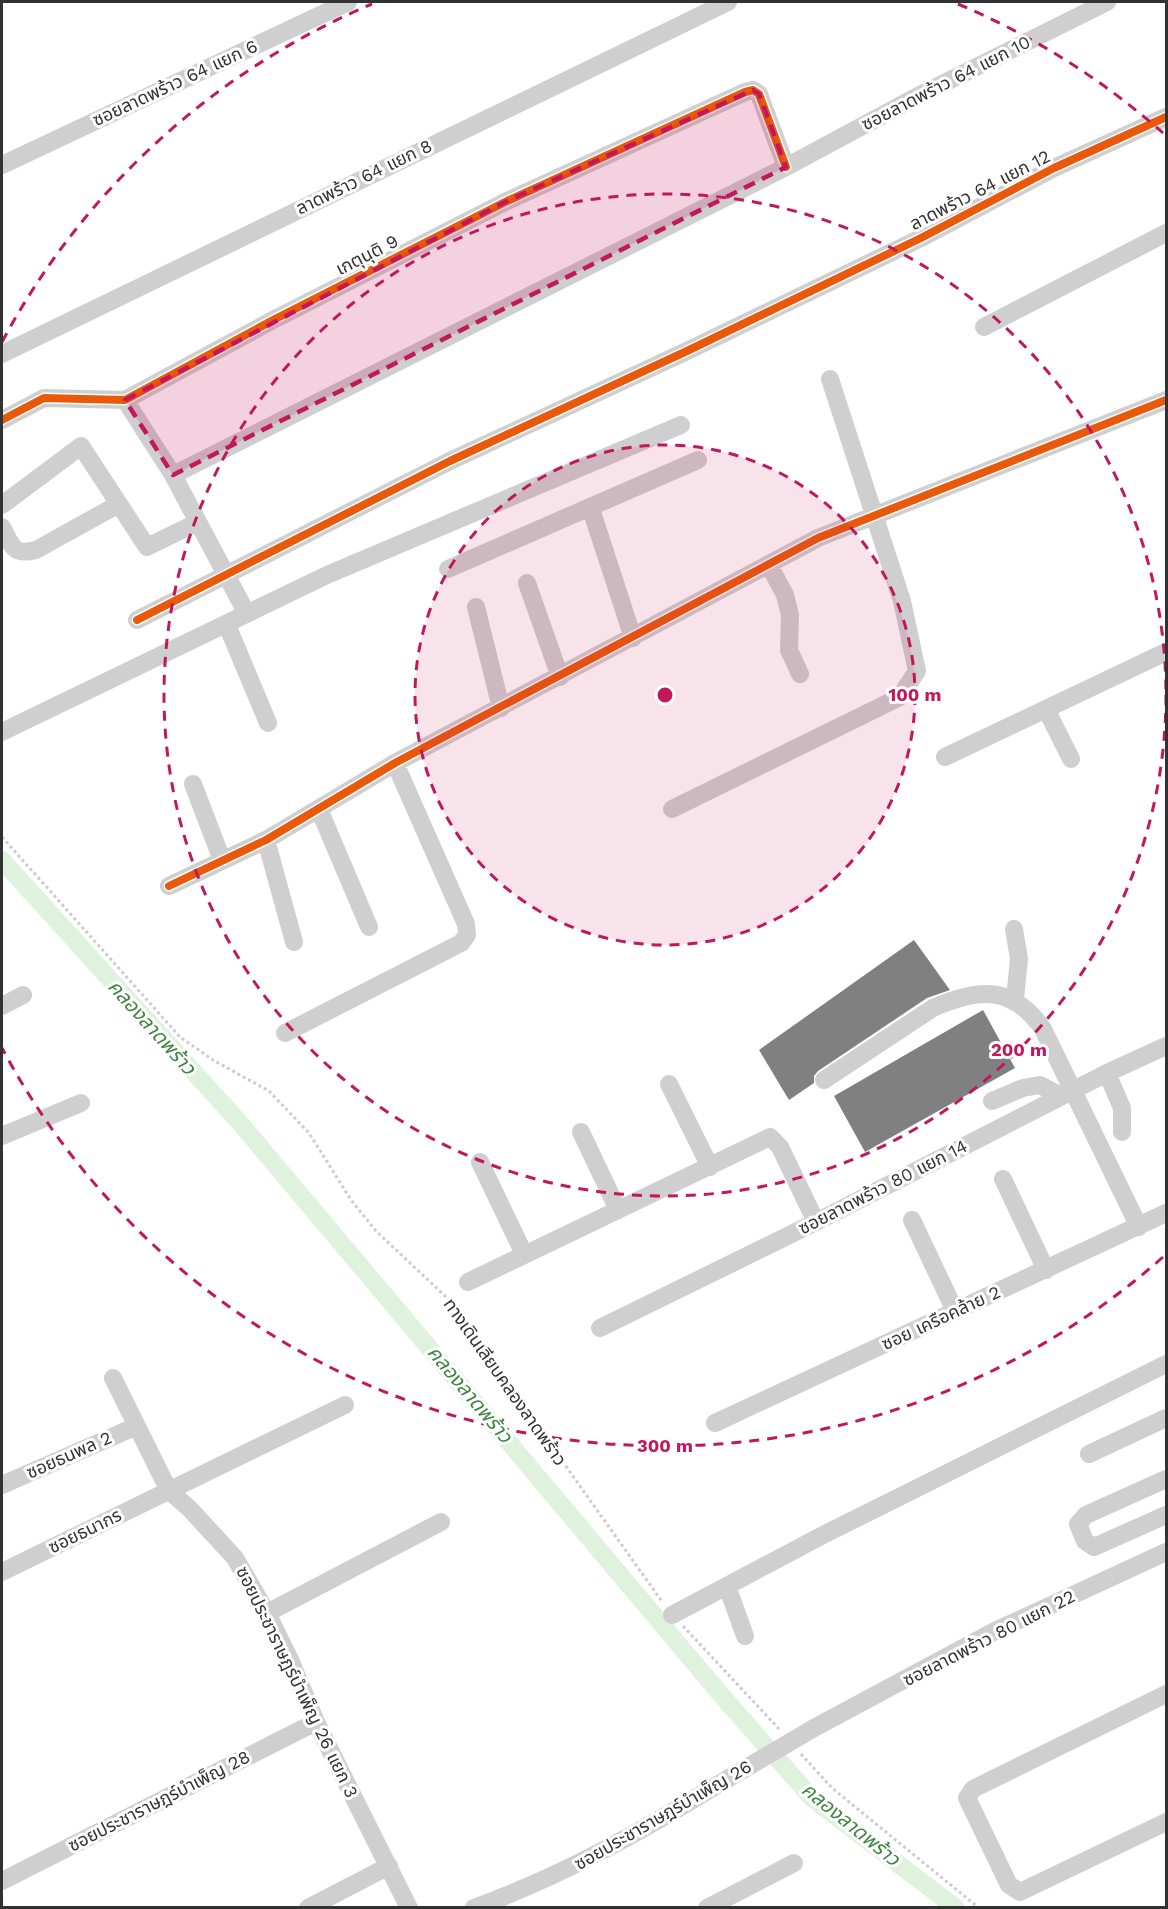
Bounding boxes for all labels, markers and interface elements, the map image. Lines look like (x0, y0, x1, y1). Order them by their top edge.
street label: ซอยลาดพร้าว 64 แยก 10 (858, 31, 1034, 134)
street label: ซอยลาดพร้าว 64 แยก 6 (89, 35, 261, 130)
street label: ลาดพร้าว 64 แยก 8 (292, 135, 435, 219)
street label: ลาดพร้าว 64 แยก 12 (906, 145, 1054, 234)
street label: เกตุนุติ 9 (332, 230, 402, 280)
text: 100 m (888, 684, 942, 705)
centre of rings (655, 685, 675, 705)
water label: คลองลาดพร้าว (103, 975, 202, 1080)
text: 200 m (991, 1039, 1047, 1060)
street label: ซอยลาดพร้าว 80 แยก 14 (795, 1135, 971, 1238)
street label: ซอย เครือคล้าย 2 (878, 1281, 1003, 1354)
street label: ทางเดินเลียบคลองลาดพร้าว (439, 1294, 571, 1470)
water label: คลองลาดพร้าว (422, 1341, 518, 1447)
street label: ซอยธนพล 2 (23, 1426, 115, 1483)
text: 300 m (637, 1435, 693, 1456)
street label: ซอยธนากร (45, 1504, 125, 1557)
street label: ซอยประชาราษฎร์บำเพ็ญ 26 แยก 3 (232, 1563, 363, 1801)
street label: ซอยลาดพร้าว 80 แยก 22 (899, 1585, 1078, 1690)
street label: ซอยประชาราษฎร์บำเพ็ญ 28 (64, 1746, 253, 1856)
street label: ซอยประชาราษฎร์บำเพ็ญ 26 (571, 1755, 755, 1874)
water label: คลองลาดพร้าว (797, 1777, 906, 1872)

